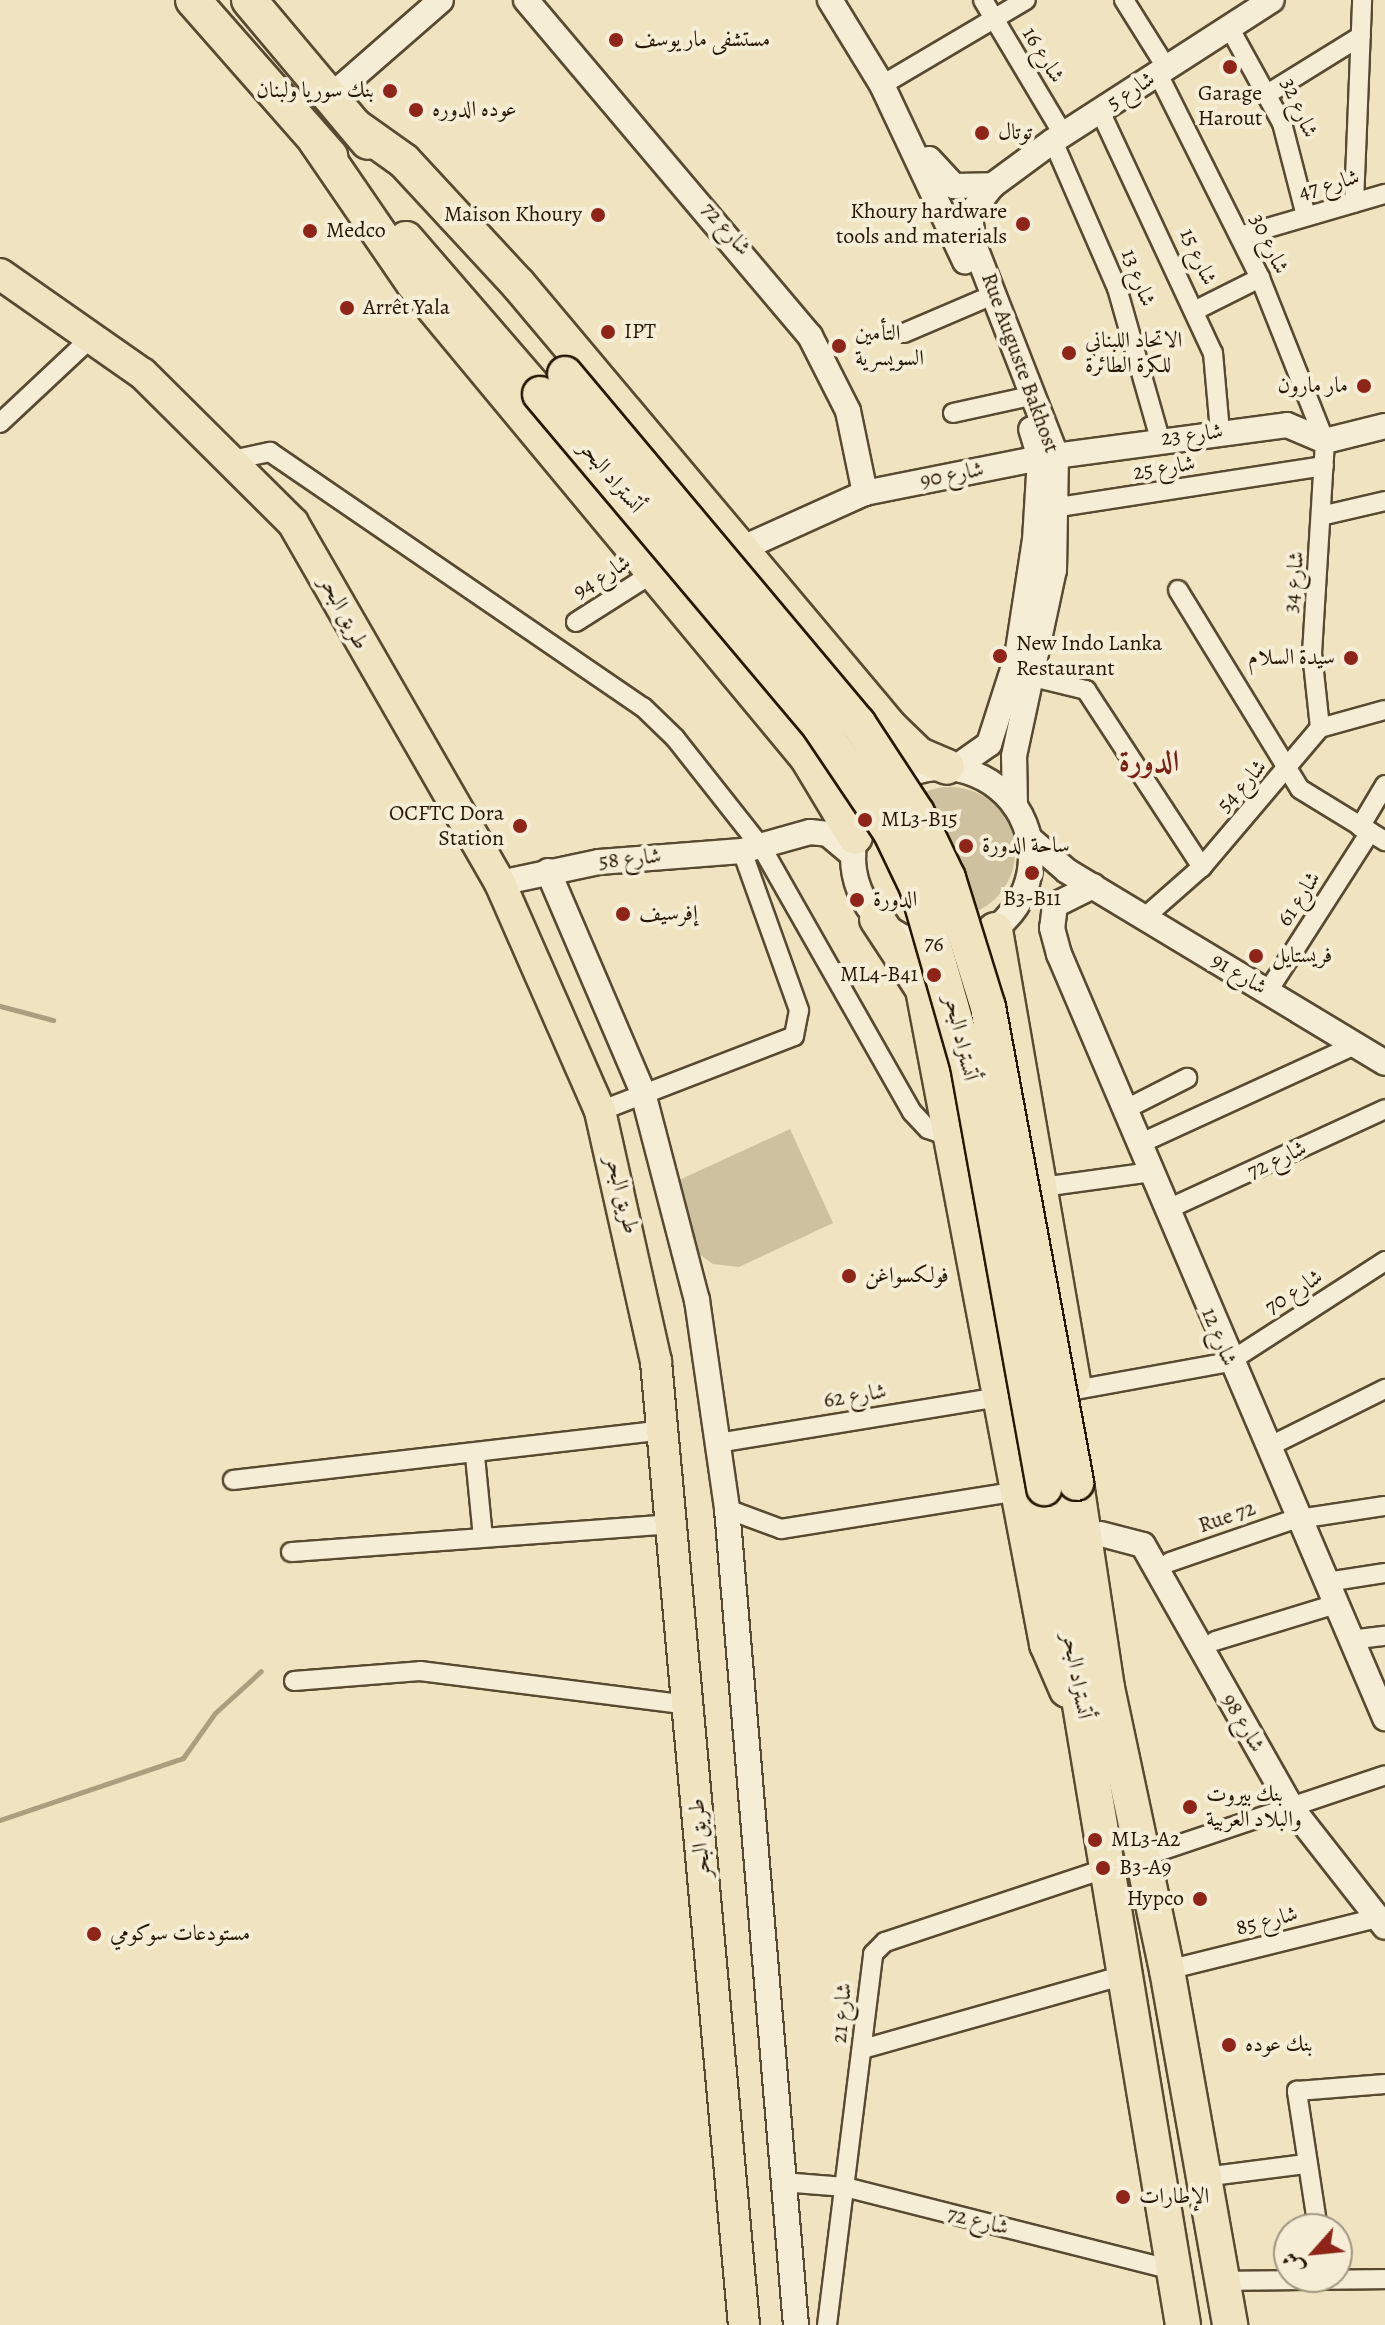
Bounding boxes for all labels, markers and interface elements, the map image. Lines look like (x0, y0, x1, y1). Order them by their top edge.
street label: شارع 16 (1016, 22, 1070, 88)
place label: مستشفى مار يوسف (634, 27, 770, 53)
marker: مستشفى مار يوسف (605, 29, 627, 51)
marker: Garage Harout (1221, 58, 1239, 76)
street label: شارع 5 (1102, 66, 1160, 116)
street label: شارع 32 (1275, 74, 1323, 142)
place label: بنك سوريا ولبنان (256, 78, 374, 104)
place label: Garage Harout (1198, 80, 1262, 132)
marker: بنك سوريا ولبنان (381, 82, 399, 100)
place label: عوده الدوره (432, 97, 517, 123)
marker: عوده الدوره (407, 101, 425, 119)
place label: توتال (998, 120, 1032, 146)
marker: توتال (973, 124, 991, 142)
street label: شارع 47 (1296, 164, 1362, 206)
street label: شارع 72 (696, 197, 756, 261)
place label: Khoury hardware tools and materials (836, 198, 1007, 250)
place label: Maison Khoury (444, 202, 582, 228)
marker: Maison Khoury (589, 206, 607, 224)
street label: شارع 30 (1244, 210, 1294, 278)
marker: Khoury hardware tools and materials (1014, 215, 1032, 233)
place label: Medco (326, 218, 386, 244)
marker: Medco (301, 222, 319, 240)
street label: شارع 15 (1174, 224, 1222, 290)
street label: شارع 13 (1115, 246, 1161, 310)
street label: Rue Auguste Bakhost (975, 269, 1065, 457)
place label: Arrêt Yala (363, 295, 450, 321)
marker: Arrêt Yala (338, 299, 356, 317)
place label: IPT (624, 319, 656, 345)
place label: التأمين السويسرية (855, 320, 924, 372)
marker: IPT (599, 323, 617, 341)
place label: الاتحاد اللبناني للكرة الطائرة (1085, 327, 1182, 378)
marker: التأمين السويسرية (830, 337, 848, 355)
marker: الاتحاد اللبناني للكرة الطائرة (1060, 344, 1078, 362)
place label: مار مارون (1278, 373, 1348, 399)
marker: مار مارون (1355, 377, 1373, 395)
street label: شارع 23 (1160, 418, 1224, 452)
street label: أتستراد البحر (573, 435, 649, 519)
street label: شارع 25 (1131, 450, 1197, 486)
street label: شارع 90 (918, 456, 986, 494)
street label: شارع 94 (568, 549, 636, 605)
street label: شارع 34 (1278, 550, 1310, 614)
street label: طريق البحر (314, 572, 374, 654)
place label: New Indo Lanka Restaurant (1016, 630, 1162, 682)
place label: سيدة السلام (1248, 645, 1335, 671)
marker: New Indo Lanka Restaurant (991, 647, 1009, 665)
marker: سيدة السلام (1342, 649, 1360, 667)
district label: الدورة (1119, 743, 1179, 779)
street label: شارع 54 (1211, 754, 1273, 818)
place label: OCFTC Dora Station (389, 800, 504, 852)
place label: ML3-B15 (881, 807, 958, 833)
marker: ML3-B15 (856, 811, 874, 829)
marker: OCFTC Dora Station (511, 817, 529, 835)
place label: ساحة الدورة (982, 833, 1070, 859)
marker: ساحة الدورة (957, 837, 975, 855)
street label: شارع 58 (597, 843, 663, 875)
marker: B3-B11 (1023, 864, 1041, 882)
street label: شارع 61 (1272, 867, 1326, 931)
place label: B3-B11 (1003, 886, 1061, 912)
place label: الدورة (873, 887, 917, 913)
marker: الدورة (848, 891, 866, 909)
place label: إفرسيف (639, 901, 698, 927)
marker: إفرسيف (614, 905, 632, 923)
street label: 76 (923, 930, 945, 958)
place label: فريستايل (1272, 943, 1332, 969)
street label: شارع 91 (1206, 947, 1272, 1001)
marker: فريستايل (1247, 947, 1265, 965)
place label: ML4-B41 (840, 962, 918, 988)
marker: ML4-B41 (925, 966, 943, 984)
street label: أتستراد البحر (938, 993, 984, 1083)
street label: شارع 72 (1243, 1135, 1311, 1185)
street label: طريق البحر (600, 1153, 644, 1237)
place label: فولكسواغن (865, 1263, 949, 1289)
street label: شارع 70 (1260, 1264, 1328, 1320)
marker: فولكسواغن (840, 1267, 858, 1285)
street label: شارع 12 (1195, 1304, 1243, 1370)
street label: شارع 62 (822, 1378, 888, 1414)
street label: Rue 72 (1195, 1495, 1259, 1539)
street label: أتستراد البحر (1056, 1631, 1098, 1721)
street label: شارع 98 (1216, 1689, 1270, 1757)
place label: بنك بيروت والبلاد العربية (1206, 1781, 1302, 1832)
street label: طريق البحر (683, 1797, 717, 1879)
marker: بنك بيروت والبلاد العربية (1181, 1798, 1199, 1816)
place label: ML3-A2 (1111, 1827, 1180, 1853)
marker: ML3-A2 (1086, 1831, 1104, 1849)
place label: B3-A9 (1119, 1855, 1171, 1881)
marker: B3-A9 (1094, 1859, 1112, 1877)
place label: Hypco (1127, 1886, 1184, 1912)
marker: Hypco (1191, 1890, 1209, 1908)
street label: شارع 85 (1233, 1901, 1301, 1941)
place label: مستودعات سوكومي (110, 1921, 250, 1947)
marker: مستودعات سوكومي (85, 1925, 103, 1943)
street label: شارع 21 (826, 1982, 858, 2044)
place label: بنك عوده (1245, 2032, 1313, 2058)
marker: بنك عوده (1220, 2036, 1238, 2054)
place label: الإطارات (1139, 2184, 1209, 2210)
marker: الإطارات (1114, 2188, 1132, 2206)
street label: شارع 72 (945, 2201, 1011, 2241)
north arrow (1273, 2213, 1353, 2293)
text: ش (1275, 2246, 1312, 2280)

